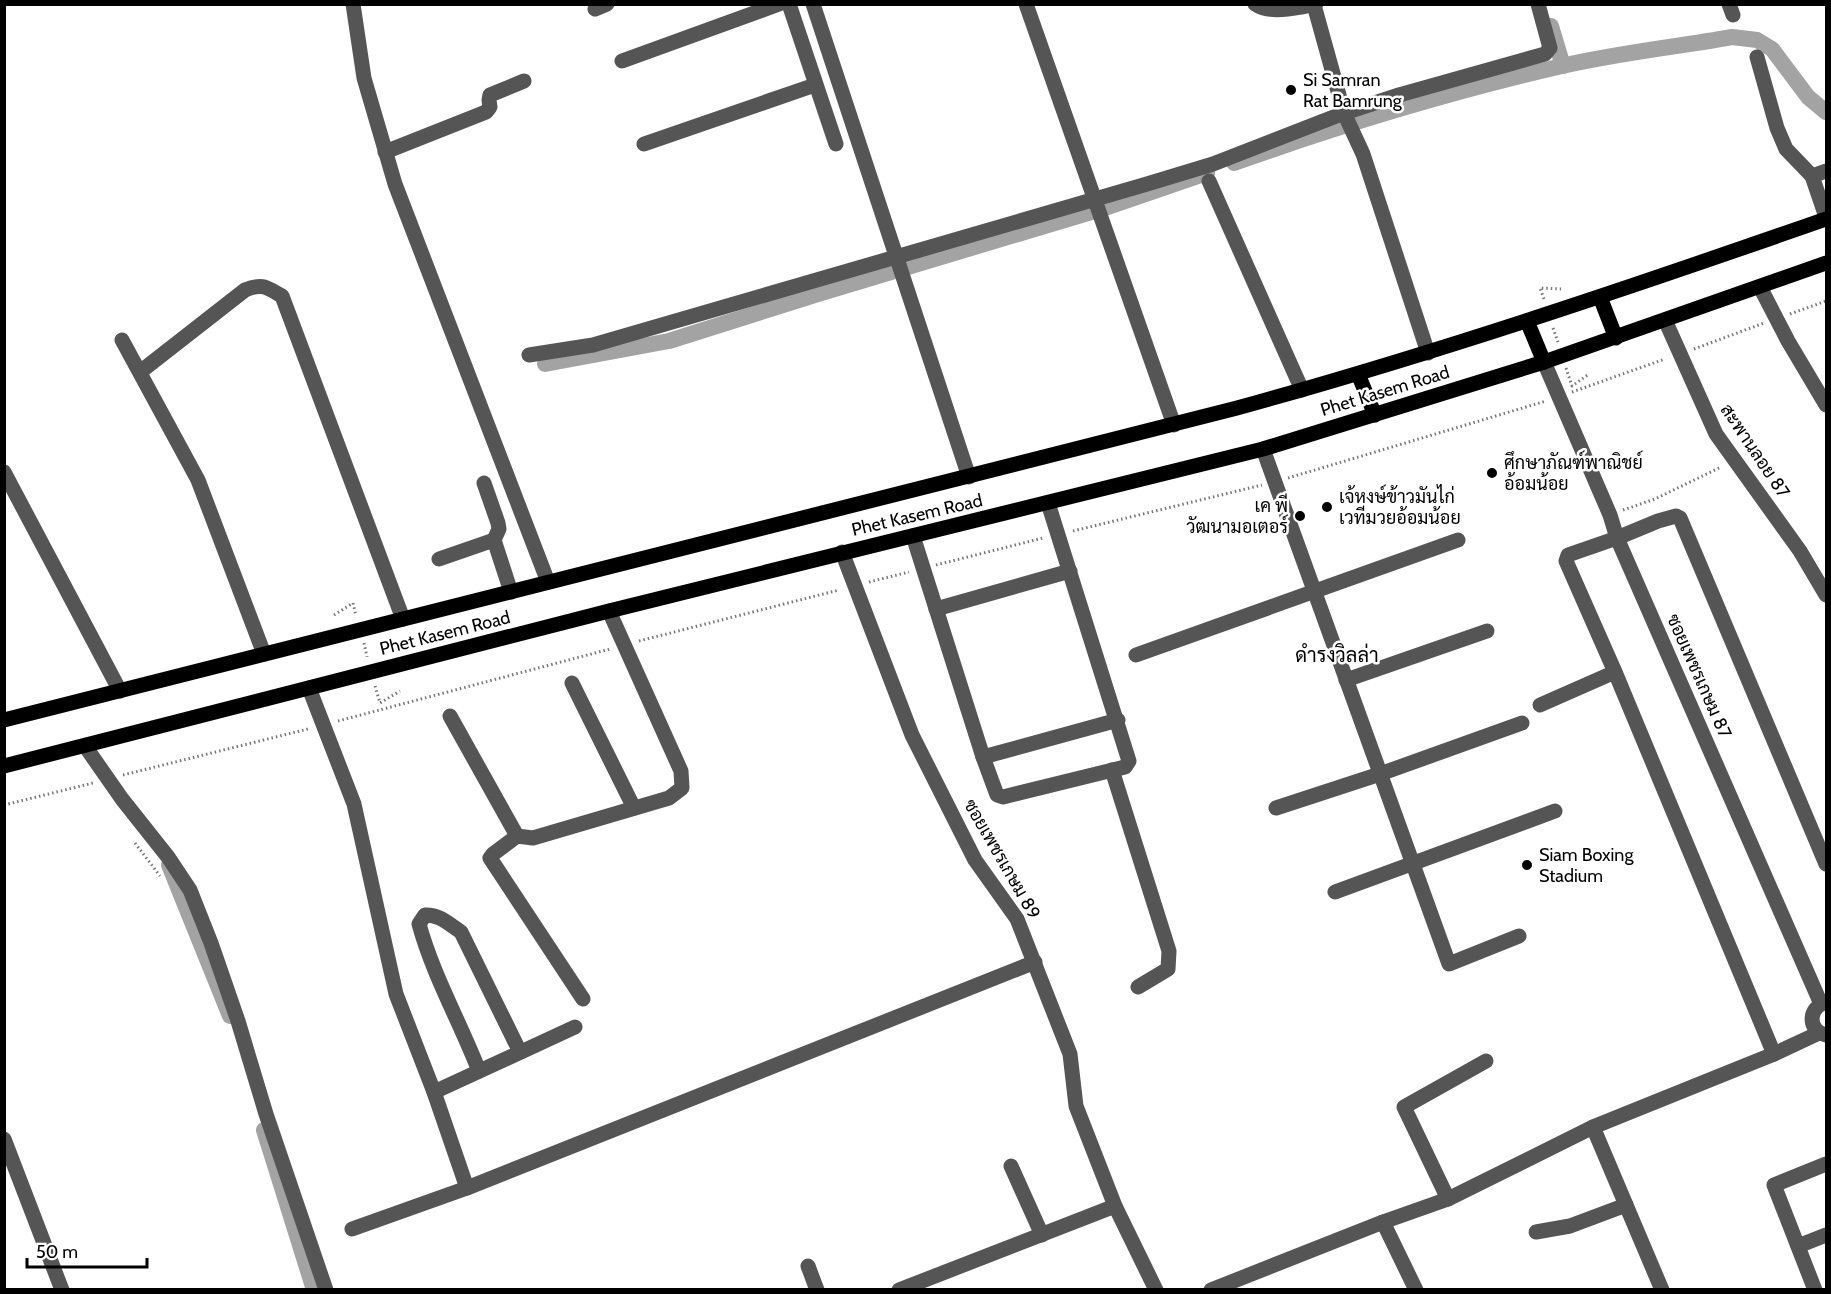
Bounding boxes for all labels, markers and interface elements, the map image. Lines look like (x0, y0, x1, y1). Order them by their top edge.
place label: Si Samran Rat Bamrung (1303, 69, 1403, 112)
marker: Si Samran Rat Bamrung (1284, 83, 1298, 97)
street label: Phet Kasem Road (1318, 361, 1452, 421)
street label: สะพานลอย 87 (1716, 400, 1794, 502)
place label: ศึกษาภัณฑ์พาณิชย์ อ้อมน้อย (1504, 450, 1643, 495)
marker: ศึกษาภัณฑ์พาณิชย์ อ้อมน้อย (1485, 466, 1499, 480)
place label: เจ้หงษ์ข้าวมันไก่ เวทีมวยอ้อมน้อย (1339, 484, 1461, 529)
street label: Phet Kasem Road (849, 489, 985, 541)
place label: เค พี วัฒนามอเตอร์ (1186, 493, 1288, 538)
marker: เจ้หงษ์ข้าวมันไก่ เวทีมวยอ้อมน้อย (1320, 500, 1334, 514)
marker: เค พี วัฒนามอเตอร์ (1293, 509, 1307, 523)
street label: Phet Kasem Road (377, 606, 513, 660)
street label: ซอยเพชรเกษม 87 (1662, 611, 1736, 741)
district label: ดำรงวิลล่า (1295, 643, 1379, 667)
street label: ซอยเพชรเกษม 89 (959, 795, 1045, 923)
place label: Siam Boxing Stadium (1539, 844, 1634, 887)
marker: Siam Boxing Stadium (1520, 858, 1534, 872)
scale bar (27, 1231, 147, 1269)
text: 50 m (36, 1241, 78, 1263)

